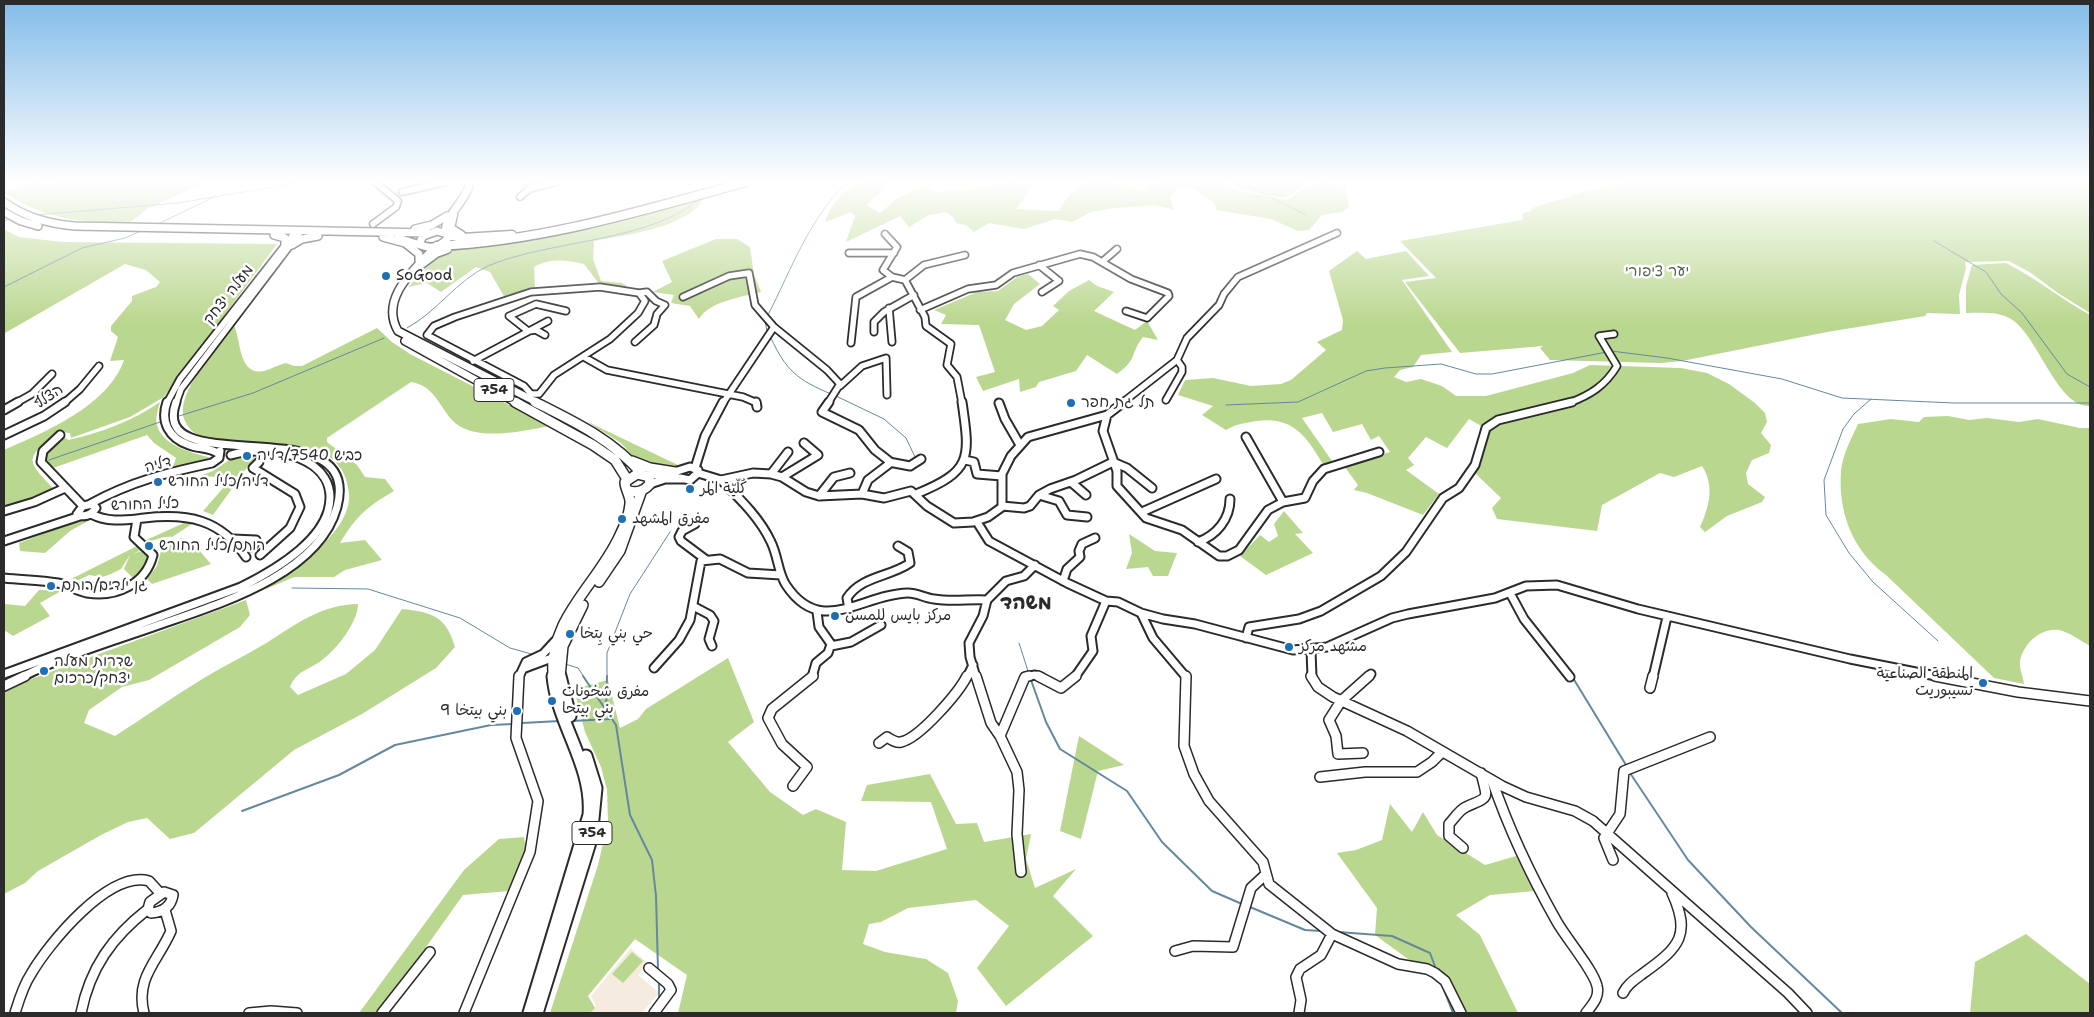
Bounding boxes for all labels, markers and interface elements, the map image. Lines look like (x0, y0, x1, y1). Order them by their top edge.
street label: מעלה יצחק (200, 262, 258, 328)
park label: יער ציפורי (1625, 263, 1689, 281)
place label: SoGood (396, 267, 452, 285)
marker: SoGood (380, 270, 392, 282)
road number: 754 (474, 378, 514, 402)
street label: הצלף (31, 381, 67, 413)
place label: תל גת חפר (1081, 394, 1155, 412)
marker: תל גת חפר (1065, 397, 1077, 409)
place label: כביש 7540/דליה (257, 447, 362, 465)
marker: כביש 7540/דליה (241, 450, 253, 462)
street label: דליה (143, 453, 173, 477)
place label: דליה/כליל החורש (168, 473, 269, 491)
marker: דליה/כליל החורש (152, 476, 164, 488)
place label: كُلّيّة المر (700, 480, 747, 498)
marker: كُلّيّة المر (684, 483, 696, 495)
street label: כליל החורש (111, 495, 179, 515)
place label: مفرق المشهد (632, 510, 710, 528)
marker: مفرق المشهد (616, 513, 628, 525)
place label: רותם/כליל החורש (159, 537, 265, 555)
marker: רותם/כליל החורש (143, 540, 155, 552)
place label: גן ילדים/רותם (61, 577, 148, 595)
marker: גן ילדים/רותם (45, 580, 57, 592)
district label: משהד (1000, 592, 1052, 616)
place label: مركز بايس للمسن (845, 607, 951, 625)
marker: مركز بايس للمسن (829, 610, 841, 622)
place label: حي بني بِتخا (580, 625, 653, 643)
marker: حي بني بِتخا (564, 628, 576, 640)
place label: مشهد مركز (1299, 638, 1367, 656)
marker: مشهد مركز (1283, 641, 1295, 653)
place label: שדרות מעלה יצחק/כרכום (54, 653, 133, 688)
marker: שדרות מעלה יצחק/כרכום (38, 665, 50, 677)
place label: المنطقة الصناعية تسيبوريت (1877, 665, 1973, 700)
marker: المنطقة الصناعية تسيبوريت (1977, 677, 1989, 689)
place label: مفرق شخونات بني بيتحا (562, 683, 649, 718)
marker: مفرق شخونات بني بيتحا (546, 695, 558, 707)
place label: بني بيتخا 9 (440, 702, 507, 720)
marker: بني بيتخا 9 (511, 705, 523, 717)
road number: 754 (572, 821, 612, 844)

